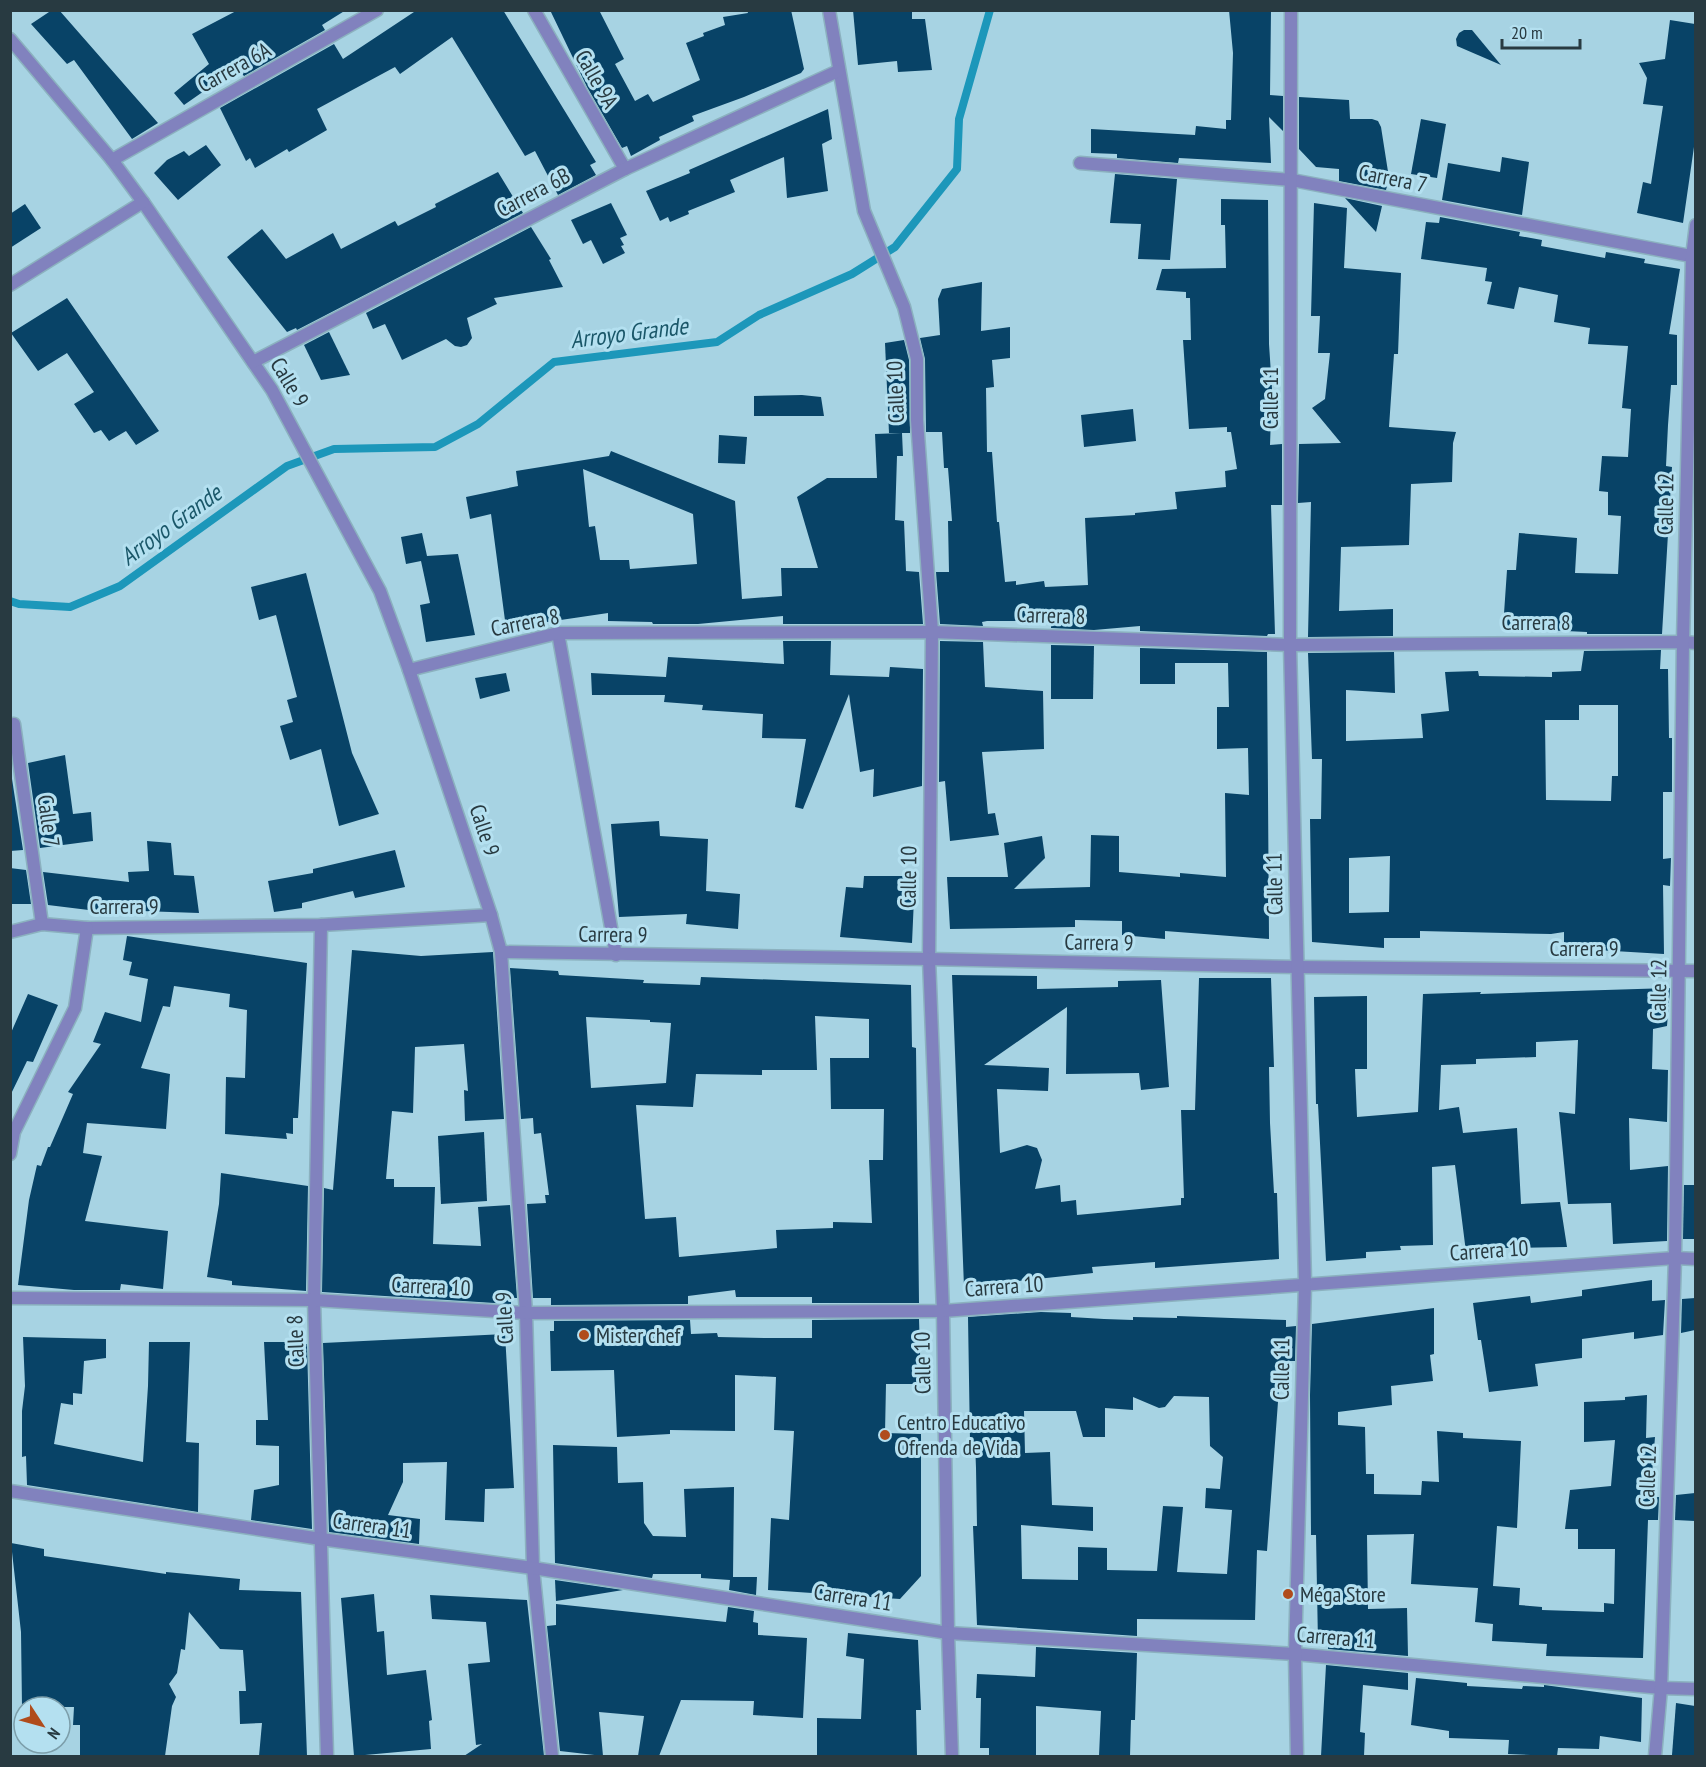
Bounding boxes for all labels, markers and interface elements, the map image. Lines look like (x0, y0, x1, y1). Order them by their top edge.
scale bar (1502, 12, 1580, 50)
text: 20 m (1511, 21, 1543, 44)
street label: Carrera 6A (192, 35, 276, 99)
street label: Calle 9A (569, 45, 625, 114)
street label: Carrera 7 (1356, 158, 1430, 198)
street label: Carrera 6B (491, 161, 575, 223)
water label: Arroyo Grande (569, 310, 691, 355)
street label: Calle 9 (264, 352, 316, 412)
street label: Calle 10 (880, 360, 910, 424)
street label: Calle 11 (1256, 367, 1284, 429)
street label: Calle 12 (1650, 473, 1680, 535)
water label: Arroyo Grande (114, 476, 229, 572)
street label: Carrera 8 (1016, 600, 1086, 630)
street label: Carrera 8 (488, 602, 562, 642)
street label: Carrera 8 (1501, 608, 1571, 636)
street label: Calle 7 (31, 793, 67, 849)
street label: Calle 9 (464, 801, 506, 859)
street label: Calle 10 (893, 845, 923, 908)
street label: Calle 11 (1259, 853, 1289, 915)
street label: Carrera 9 (89, 892, 159, 920)
street label: Carrera 9 (578, 919, 648, 949)
street label: Carrera 9 (1064, 927, 1134, 957)
street label: Carrera 9 (1549, 934, 1619, 962)
street label: Calle 12 (1643, 959, 1673, 1021)
street label: Carrera 10 (1449, 1233, 1529, 1267)
street label: Carrera 10 (964, 1269, 1044, 1303)
street label: Carrera 10 (391, 1270, 471, 1302)
street label: Calle 9 (489, 1291, 519, 1345)
street label: Calle 8 (280, 1314, 310, 1368)
place label: Mister chef (596, 1321, 681, 1349)
marker: Mister chef (577, 1328, 591, 1342)
street label: Calle 10 (907, 1331, 937, 1394)
street label: Calle 11 (1266, 1338, 1296, 1400)
place label: Centro Educativo Ofrenda de Vida (897, 1408, 1025, 1461)
marker: Centro Educativo Ofrenda de Vida (878, 1428, 892, 1442)
street label: Calle 12 (1632, 1444, 1662, 1508)
street label: Carrera 11 (331, 1506, 413, 1544)
street label: Carrera 11 (812, 1577, 894, 1617)
place label: Méga Store (1300, 1580, 1386, 1608)
marker: Méga Store (1281, 1587, 1295, 1601)
street label: Carrera 11 (1295, 1620, 1377, 1654)
north arrow (12, 1695, 72, 1755)
text: N (44, 1724, 65, 1743)

